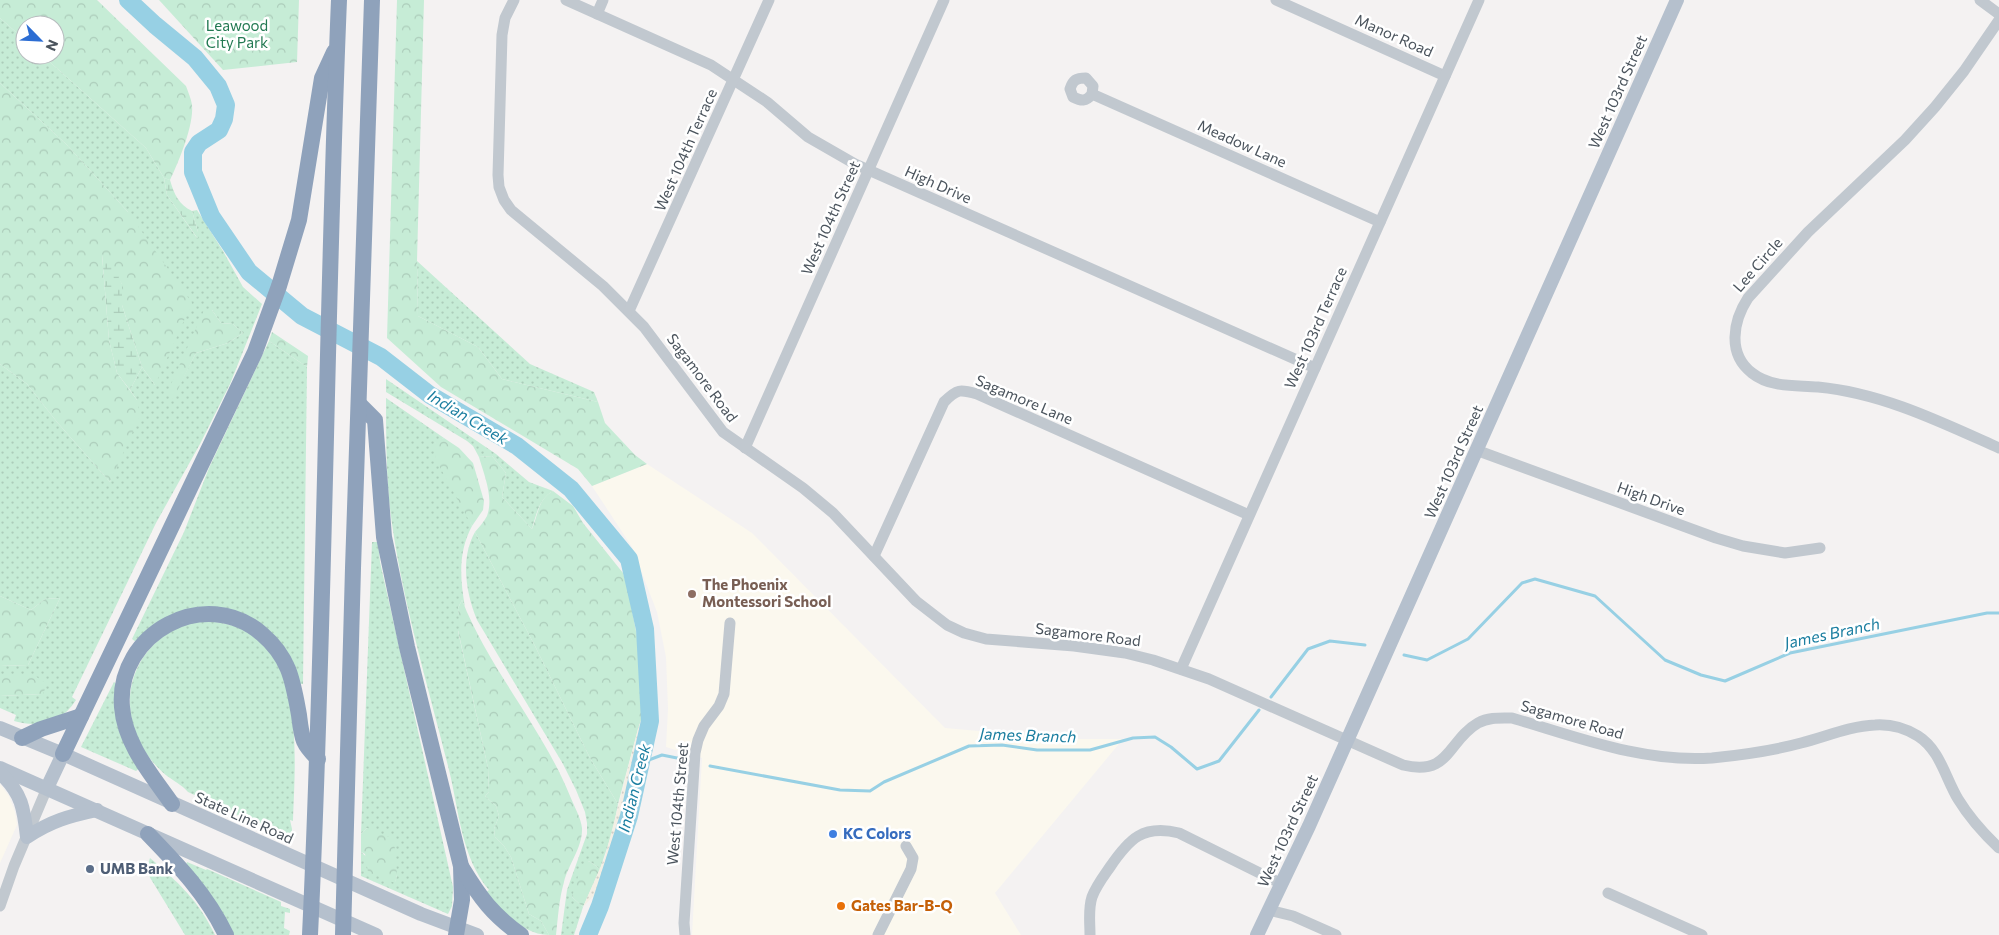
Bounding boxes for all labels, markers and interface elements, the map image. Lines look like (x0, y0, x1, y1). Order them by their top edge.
street label: Manor Road (1353, 10, 1436, 60)
north arrow (15, 15, 65, 65)
park label: Leawood City Park (206, 16, 268, 51)
street label: West 103rd Street (1584, 32, 1650, 151)
text: N (42, 37, 62, 54)
street label: West 104th Terrace (650, 85, 720, 214)
street label: Meadow Lane (1195, 115, 1290, 171)
street label: West 104th Street (797, 158, 863, 278)
street label: High Drive (902, 161, 975, 207)
street label: Lee Circle (1729, 233, 1786, 295)
street label: West 103rd Terrace (1280, 264, 1350, 391)
street label: Sagamore Road (664, 330, 742, 425)
street label: Sagamore Lane (973, 370, 1076, 428)
water label: Indian Creek (425, 385, 512, 448)
street label: West 103rd Street (1420, 402, 1486, 521)
street label: High Drive (1615, 477, 1688, 519)
place label: The Phoenix Montessori School (702, 575, 831, 610)
marker: The Phoenix Montessori School (686, 588, 698, 600)
water label: James Branch (1781, 613, 1881, 652)
street label: Sagamore Road (1034, 619, 1142, 649)
street label: Sagamore Road (1519, 696, 1626, 742)
water label: James Branch (977, 723, 1077, 746)
water label: Indian Creek (613, 741, 654, 834)
street label: West 104th Street (663, 742, 691, 866)
street label: West 103rd Street (1253, 771, 1321, 890)
street label: State Line Road (192, 787, 297, 847)
place label: KC Colors (843, 824, 911, 842)
marker: KC Colors (827, 828, 839, 840)
place label: UMB Bank (100, 859, 173, 877)
marker: UMB Bank (84, 863, 96, 875)
place label: Gates Bar-B-Q (851, 896, 953, 914)
marker: Gates Bar-B-Q (835, 900, 847, 912)

